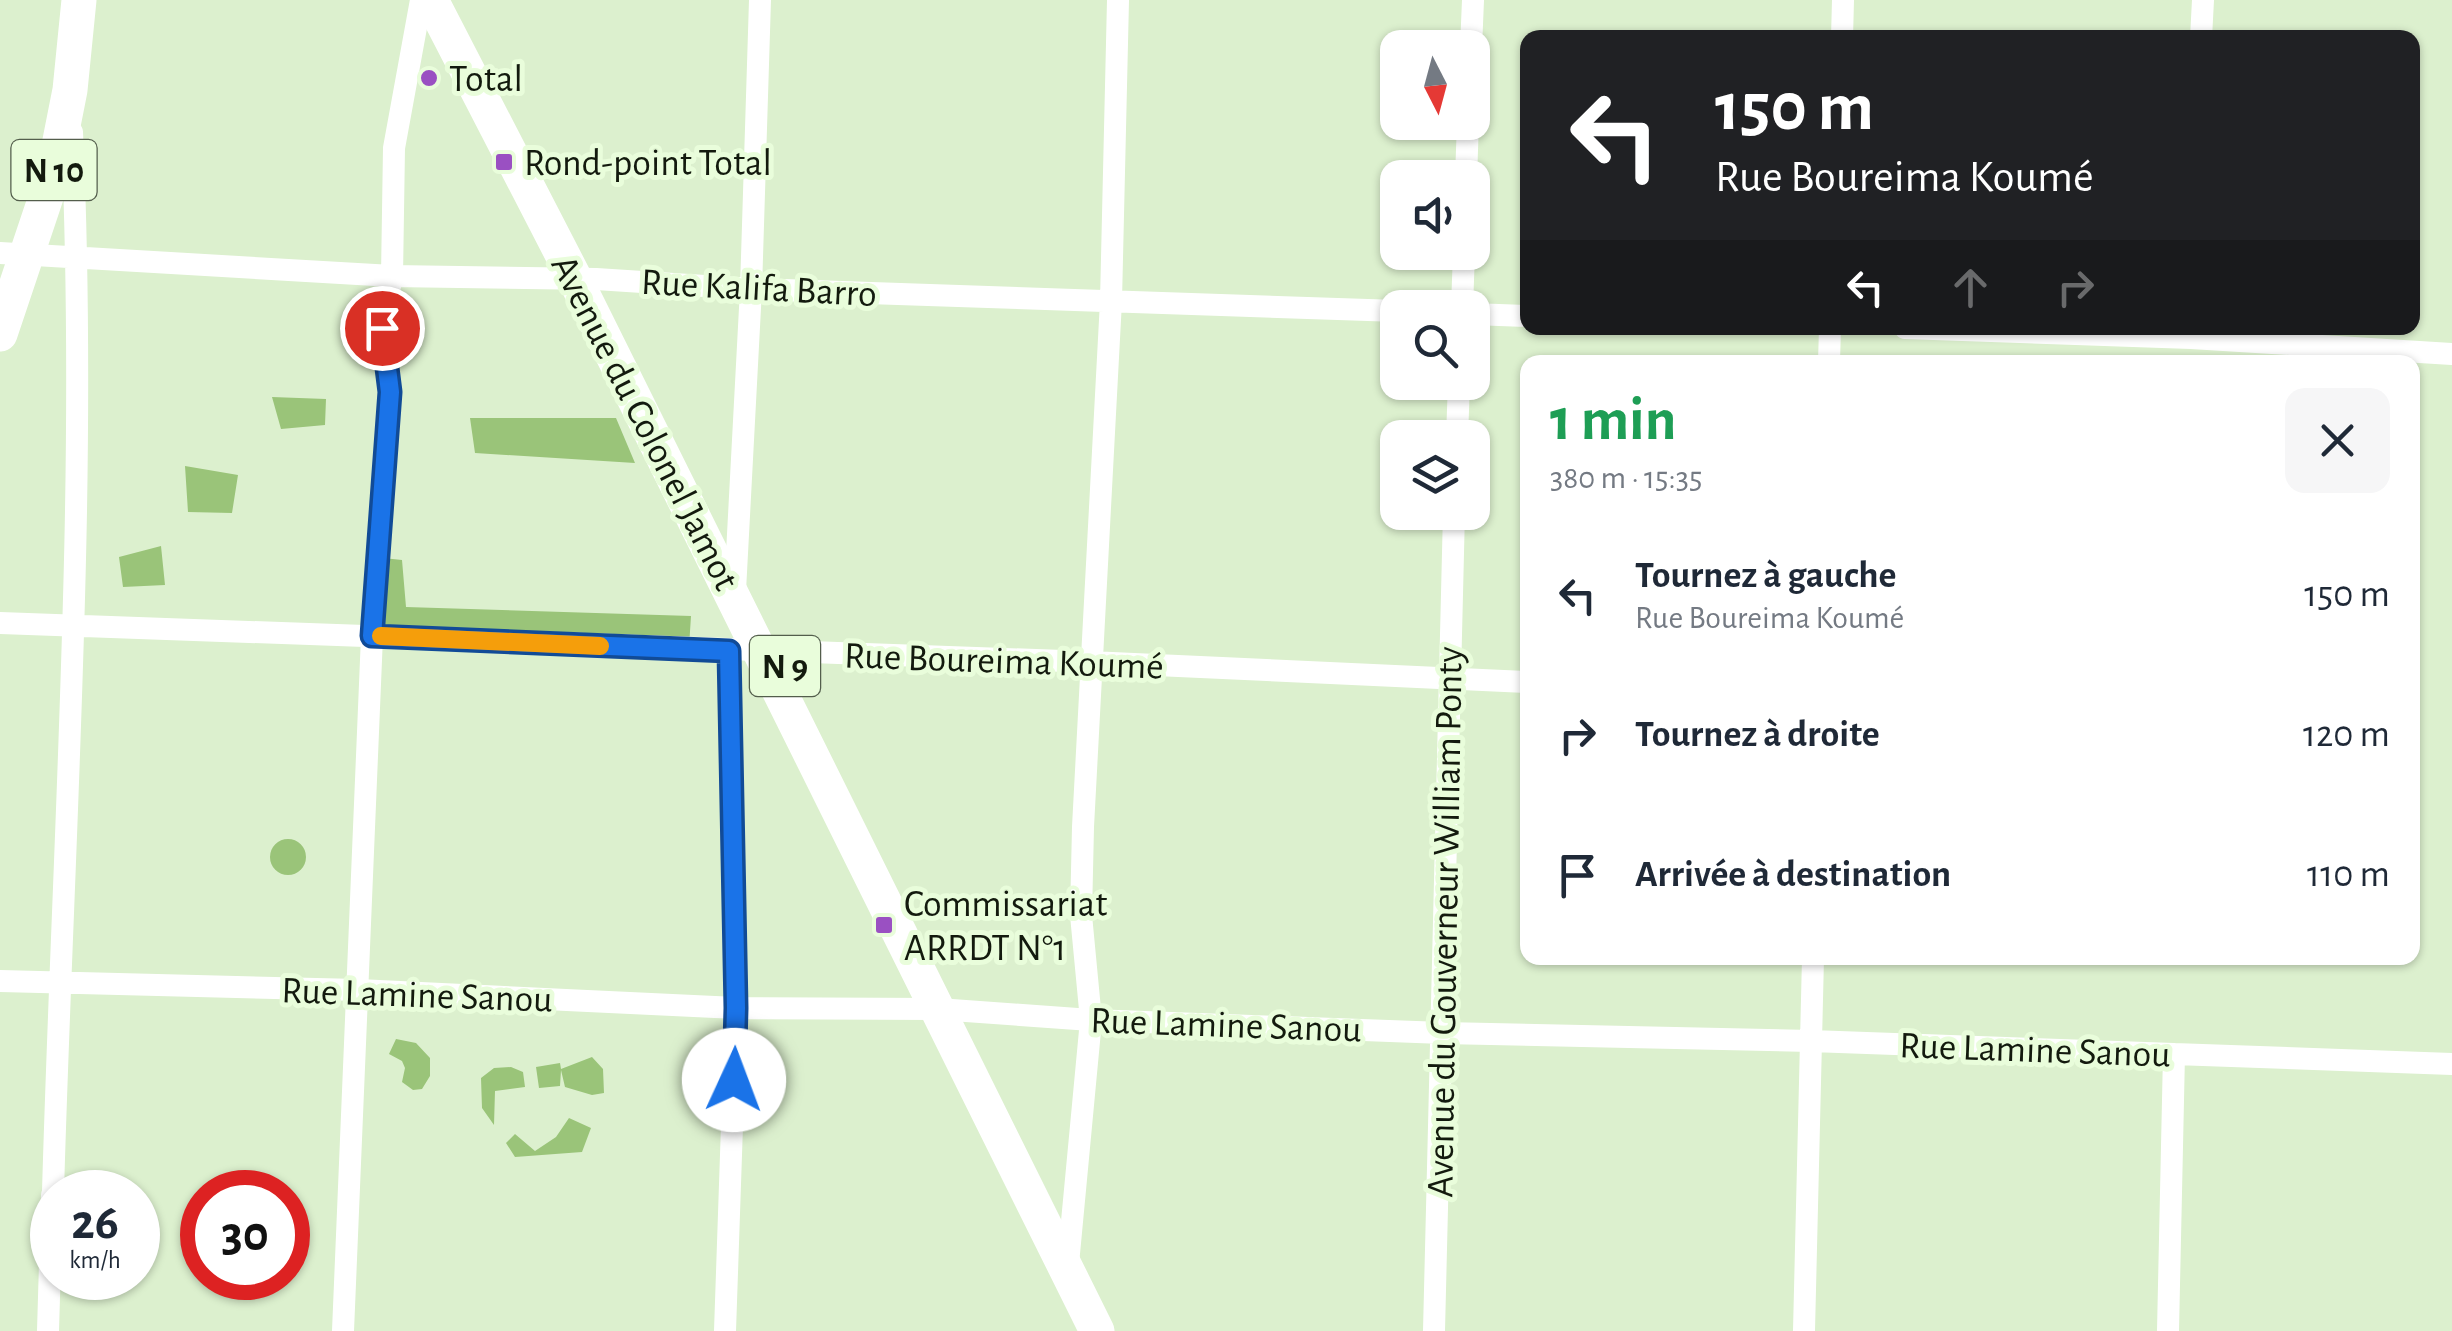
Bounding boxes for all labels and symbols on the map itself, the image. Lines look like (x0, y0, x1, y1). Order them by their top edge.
north arrow (1380, 30, 1490, 140)
place label: Total (449, 61, 523, 99)
marker: Total (418, 67, 440, 89)
road number: N 10 (12, 140, 96, 200)
place label: Rond-point Total (524, 145, 772, 183)
marker: Rond-point Total (493, 151, 515, 173)
street label: Avenue du Colonel Jamot (543, 250, 745, 596)
street label: Rue Kalifa Barro (640, 264, 878, 314)
pin (340, 286, 425, 371)
road number: N 9 (750, 636, 820, 696)
street label: Rue Boureima Koumé (843, 637, 1164, 687)
street label: Avenue du Gouverneur William Ponty (1422, 646, 1470, 1198)
place label: Commissariat ARRDT N°1 (904, 886, 1107, 968)
marker: Commissariat ARRDT N°1 (873, 914, 895, 936)
street label: Rue Lamine Sanou (281, 972, 553, 1020)
street label: Rue Lamine Sanou (1090, 1002, 1362, 1050)
street label: Rue Lamine Sanou (1899, 1027, 2171, 1075)
position arrow (682, 1028, 786, 1132)
speed limit sign: 30 (180, 1170, 310, 1300)

